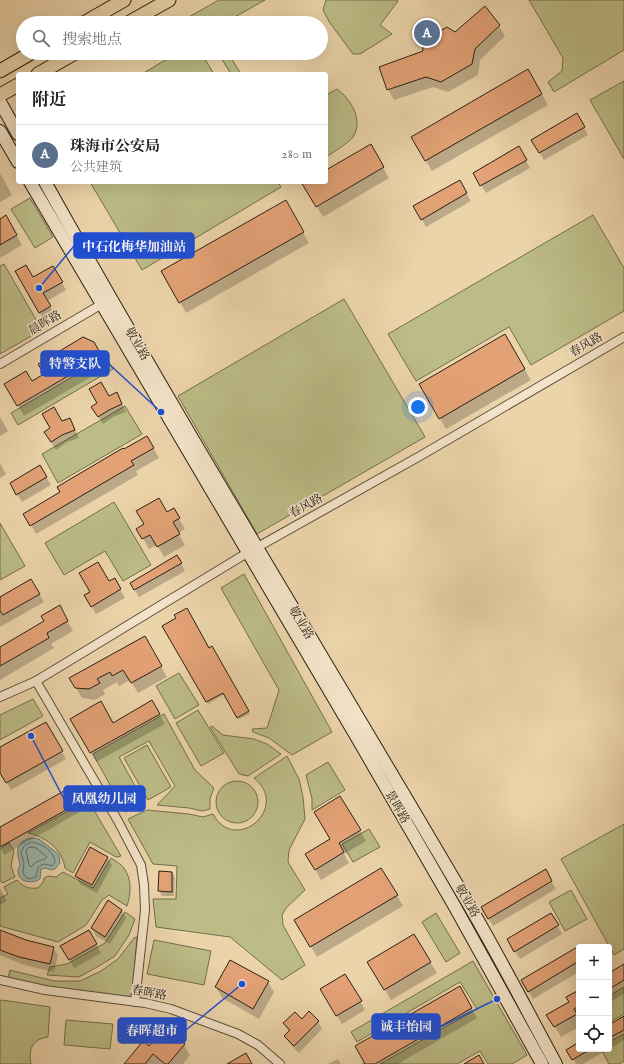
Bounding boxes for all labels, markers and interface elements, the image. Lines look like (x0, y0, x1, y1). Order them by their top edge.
search box (16, 16, 328, 60)
pin: A (414, 18, 440, 48)
icon: search (30, 27, 52, 49)
text: 搜索地点 (62, 30, 122, 49)
text: 附近 (32, 90, 66, 111)
text: 珠海市公安局 (70, 137, 160, 156)
text: A (41, 146, 49, 163)
text: 280 m (282, 146, 312, 163)
text: 公共建筑 (70, 159, 122, 176)
callout: 中石化梅华加油站 (74, 233, 194, 258)
text: 中石化梅华加油站 (82, 239, 186, 256)
street label: 晨晖路 (26, 308, 64, 338)
street label: 敬业路 (122, 325, 152, 363)
street label: 春风路 (567, 330, 605, 360)
callout: 特警支队 (41, 351, 109, 376)
text: 特警支队 (49, 356, 101, 373)
your location (408, 397, 428, 417)
street label: 春风路 (287, 491, 325, 521)
street label: 敬业路 (285, 604, 317, 642)
callout: 凤凰幼儿园 (64, 786, 145, 811)
street label: 景晖路 (382, 788, 412, 826)
text: 凤凰幼儿园 (71, 791, 137, 808)
street label: 敬业路 (452, 882, 482, 920)
map controls (576, 944, 612, 1052)
button: + (576, 944, 612, 980)
button: − (576, 980, 612, 1016)
street label: 春晖路 (130, 982, 168, 1004)
callout: 诚丰怡园 (372, 1014, 440, 1039)
button: locate (576, 1016, 612, 1052)
callout: 春晖超市 (118, 1018, 186, 1043)
text: 诚丰怡园 (380, 1019, 432, 1036)
text: 春晖超市 (126, 1023, 178, 1040)

